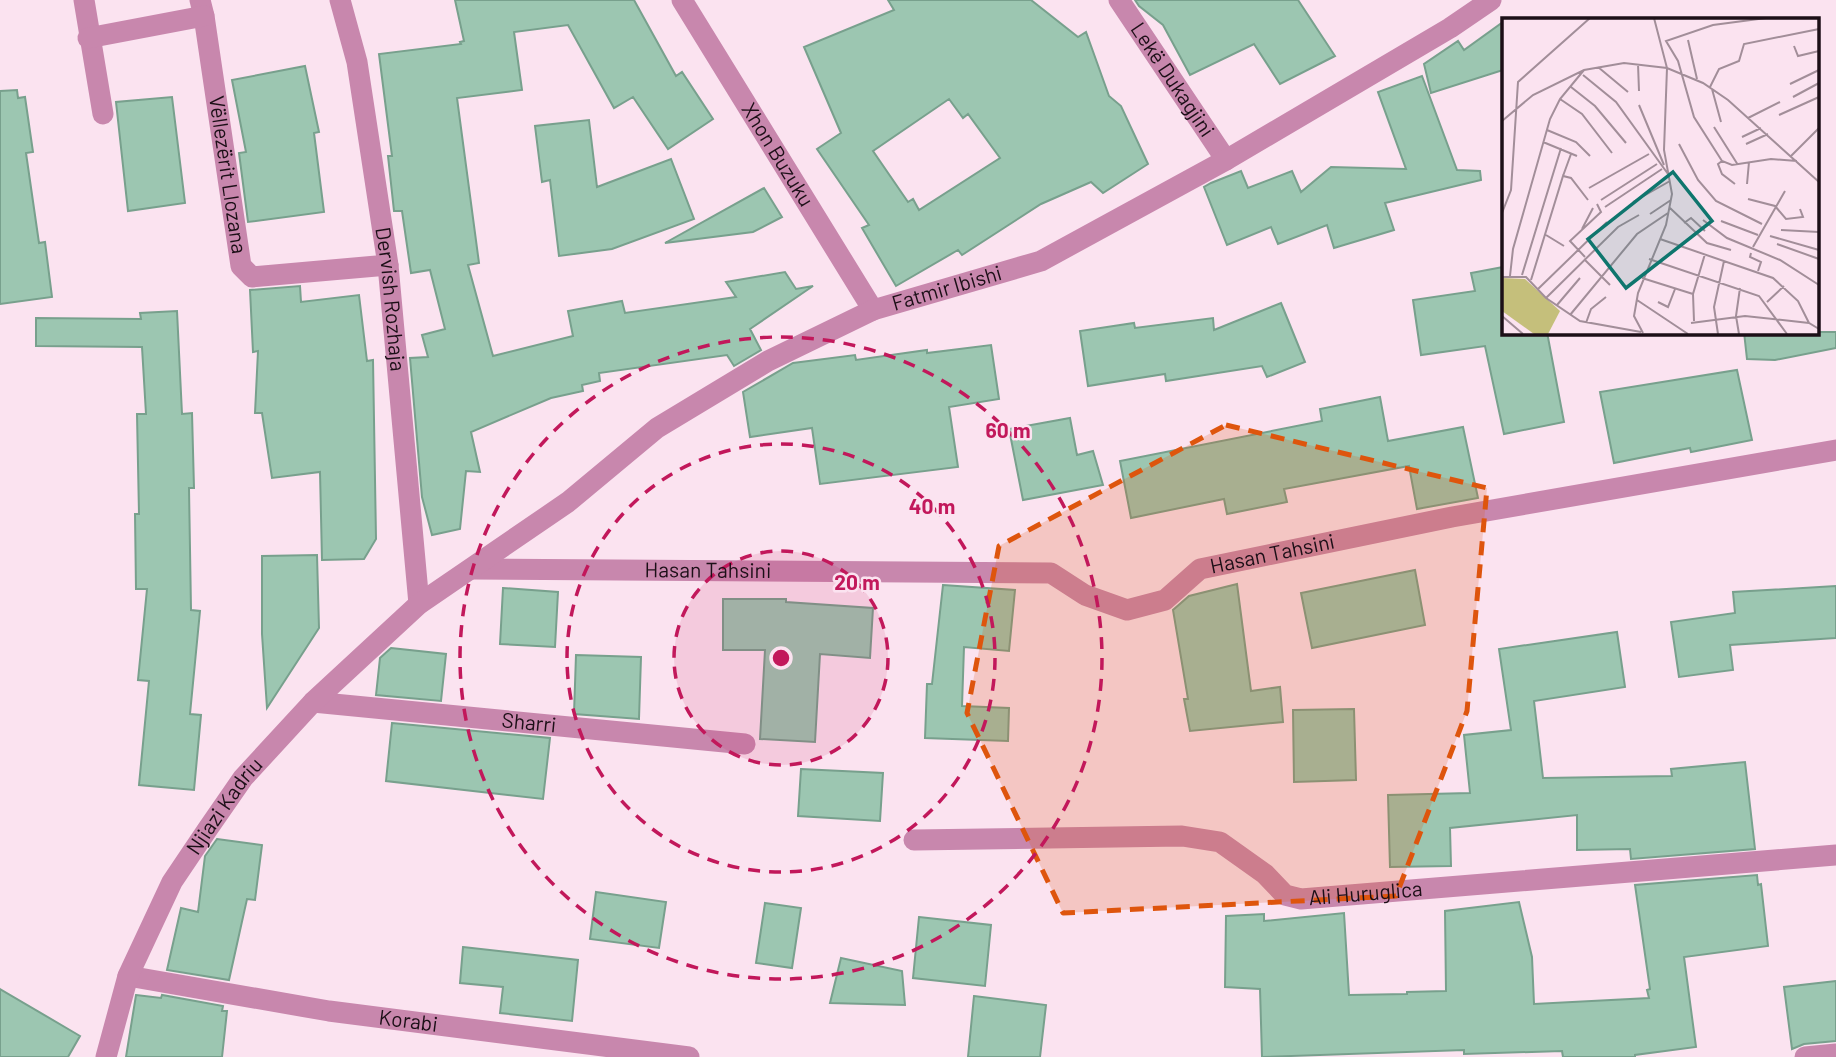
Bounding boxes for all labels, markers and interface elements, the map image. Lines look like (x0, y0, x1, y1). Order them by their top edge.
street label: Lekë Dukagjini (1126, 17, 1221, 141)
inset map (1502, 18, 1818, 334)
street label: Vëllezërit Llozana (205, 94, 253, 255)
street label: Xhon Buzuku (737, 98, 820, 211)
street label: Dervish Rozhaja (371, 225, 412, 372)
street label: Fatmir Ibishi (889, 259, 1004, 315)
text: 60 m (986, 417, 1030, 442)
text: 40 m (909, 493, 955, 518)
street label: Hasan Tahsini (1207, 528, 1337, 578)
street label: Hasan Tahsini (645, 556, 771, 582)
text: 20 m (834, 569, 880, 594)
centre of rings (769, 646, 793, 670)
street label: Sharri (501, 706, 558, 737)
street label: Njiazi Kadriu (180, 751, 267, 859)
street label: Ali Huruglica (1308, 875, 1423, 909)
street label: Korabi (378, 1004, 439, 1036)

